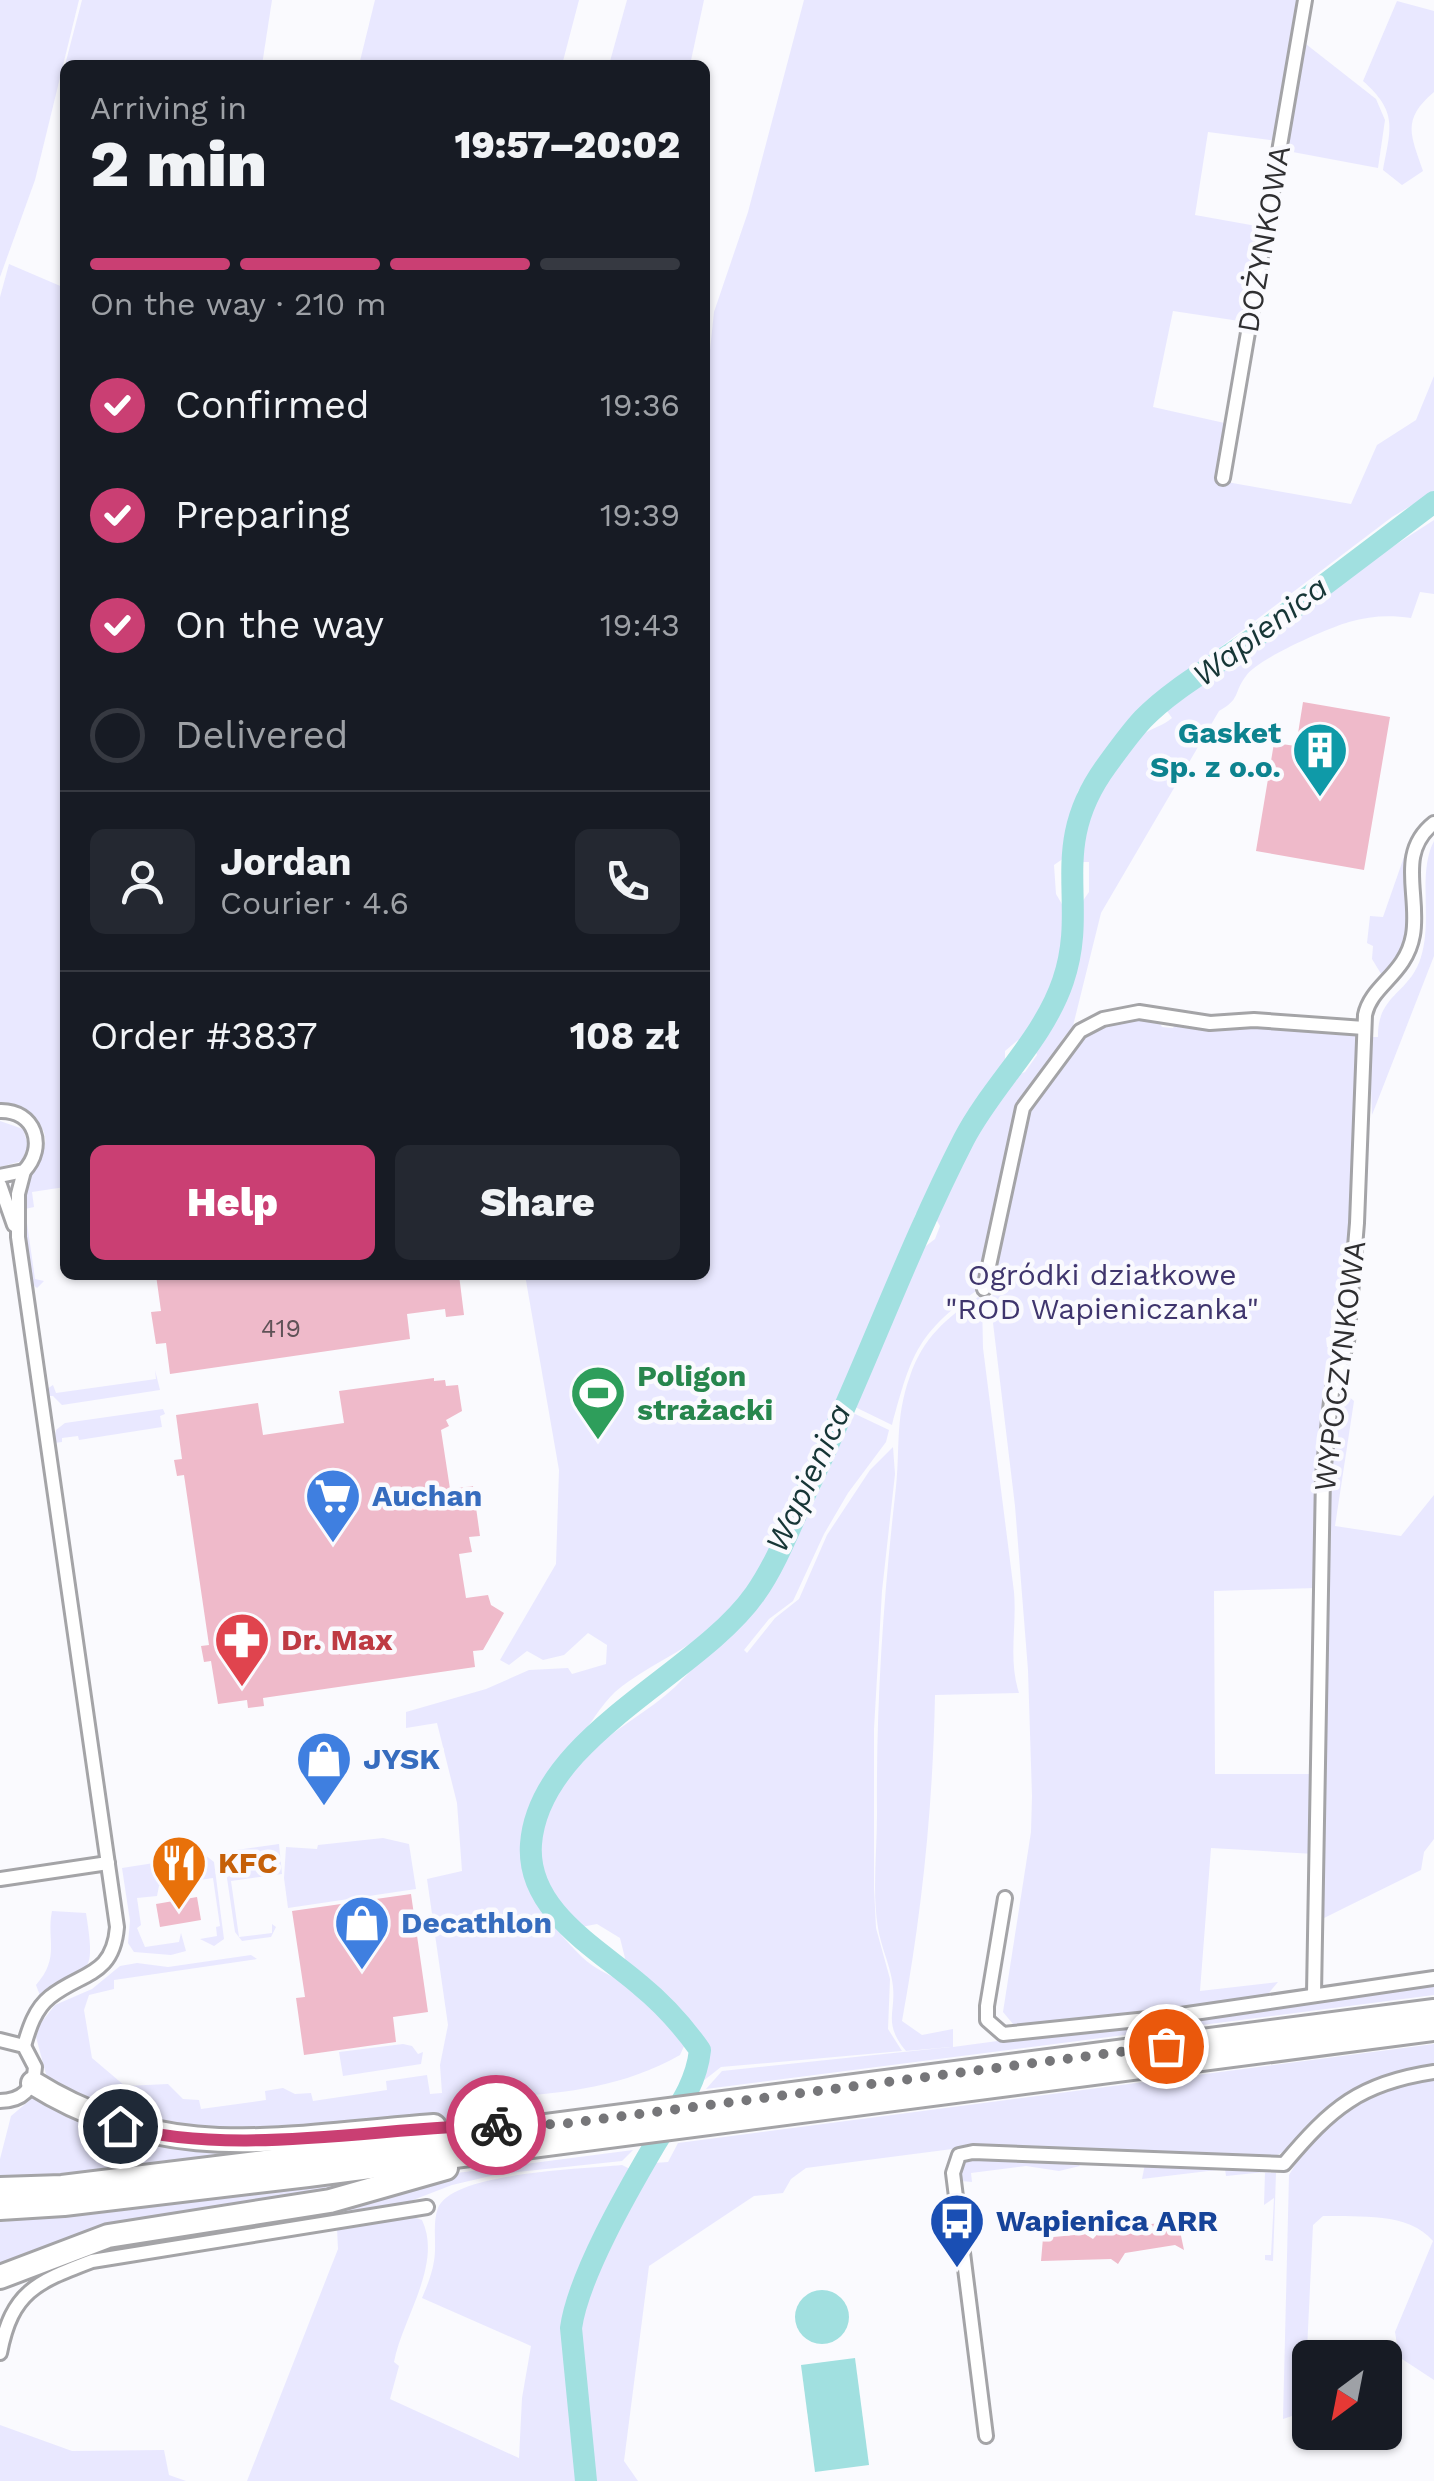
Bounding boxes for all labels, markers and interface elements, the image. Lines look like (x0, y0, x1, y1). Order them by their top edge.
text: Arriving in (90, 89, 247, 127)
text: 19:57–20:02 (454, 123, 680, 167)
text: 2 min (90, 126, 267, 202)
street label: DOŻYNKOWA (1230, 142, 1297, 335)
text: On the way · 210 m (90, 285, 387, 323)
icon: check (90, 378, 145, 433)
text: Confirmed (175, 383, 370, 427)
text: 19:36 (600, 386, 680, 424)
icon: check (90, 488, 145, 543)
text: Preparing (175, 493, 350, 537)
text: 19:39 (600, 496, 680, 534)
water label: Wapienica (1185, 568, 1335, 694)
icon: check (90, 598, 145, 653)
text: On the way (175, 603, 384, 647)
text: 19:43 (600, 606, 680, 644)
text: Delivered (175, 713, 348, 757)
place label: Gasket Sp. z o.o. (1150, 715, 1281, 784)
building icon: Gasket Sp. z o.o. (1290, 720, 1350, 799)
button: person (90, 829, 195, 934)
button: phone (575, 829, 680, 934)
text: Jordan (220, 840, 352, 884)
text: Courier · 4.6 (220, 884, 409, 922)
text: Order #3837 (90, 1014, 318, 1058)
text: 108 zł (570, 1014, 680, 1058)
button: Help (90, 1145, 375, 1260)
button: Share (395, 1145, 680, 1260)
street label: WYPOCZYNKOWA (1307, 1238, 1372, 1493)
park label: Ogródki działkowe "ROD Wapieniczanka" (945, 1257, 1259, 1326)
house number: 419 (261, 1314, 301, 1343)
place label: Poligon strażacki (637, 1358, 773, 1427)
sports icon: Poligon strażacki (568, 1363, 628, 1442)
water label: Wapienica (757, 1398, 859, 1558)
supermarket icon: Auchan (303, 1466, 363, 1545)
place label: Auchan (372, 1478, 482, 1513)
pharmacy icon: Dr. Max (212, 1610, 272, 1689)
place label: Dr. Max (281, 1622, 393, 1657)
shop icon: JYSK (294, 1729, 354, 1808)
place label: JYSK (363, 1741, 440, 1776)
restaurant icon: KFC (149, 1833, 209, 1912)
place label: KFC (218, 1845, 277, 1880)
shop icon: Decathlon (332, 1893, 392, 1972)
place label: Decathlon (401, 1905, 552, 1940)
pin (1124, 2004, 1209, 2089)
icon: bag (1139, 2019, 1194, 2074)
courier (446, 2075, 546, 2175)
pin (78, 2084, 163, 2169)
icon: bike (469, 2098, 524, 2153)
icon: home (93, 2099, 148, 2154)
bus stop icon: Wapienica ARR (927, 2191, 987, 2270)
place label: Wapienica ARR (996, 2203, 1218, 2238)
north arrow (1292, 2340, 1402, 2450)
map controls (1292, 2340, 1402, 2450)

